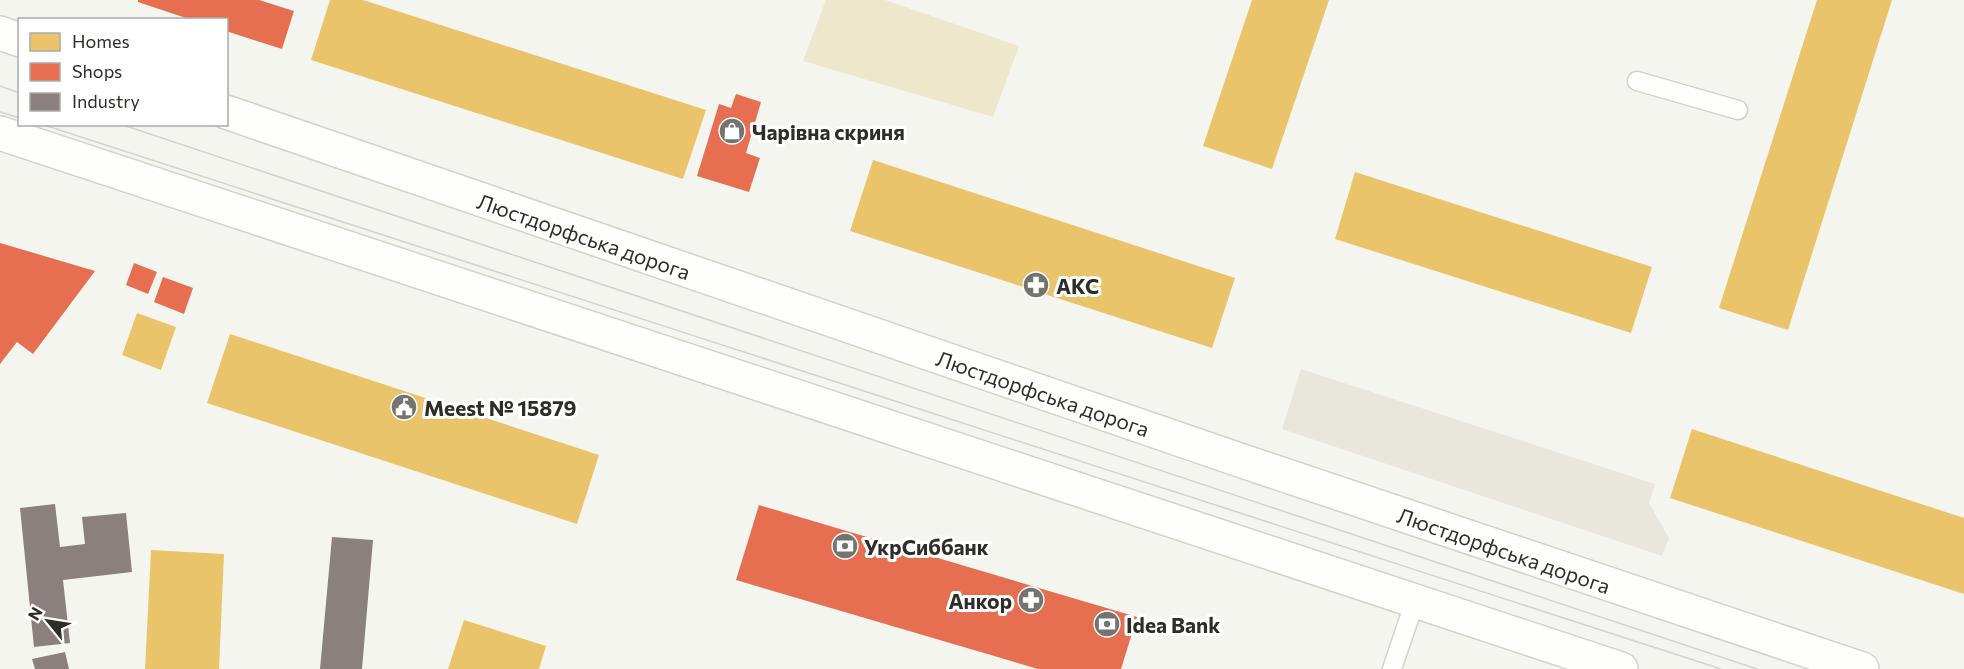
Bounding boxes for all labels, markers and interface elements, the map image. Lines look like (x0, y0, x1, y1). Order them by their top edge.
legend (18, 18, 228, 126)
text: Homes (72, 30, 130, 52)
text: Shops (72, 60, 122, 82)
text: Industry (72, 90, 140, 112)
shop icon: Чарівна скриня (717, 116, 747, 146)
place label: Чарівна скриня (752, 119, 905, 144)
street label: Люстдорфська дорога (474, 188, 694, 284)
pharmacy icon: АКС (1021, 270, 1051, 300)
place label: АКС (1056, 273, 1099, 298)
street label: Люстдорфська дорога (933, 345, 1153, 441)
public building icon: Meest № 15879 (389, 392, 419, 422)
place label: Meest № 15879 (424, 395, 577, 420)
street label: Люстдорфська дорога (1394, 502, 1614, 598)
bank icon: УкрСиббанк (830, 531, 860, 561)
place label: УкрСиббанк (864, 534, 989, 559)
pharmacy icon: Анкор (1016, 585, 1046, 615)
place label: Анкор (948, 588, 1012, 613)
north arrow (18, 591, 78, 651)
text: N (23, 603, 46, 623)
bank icon: Idea Bank (1092, 609, 1122, 639)
place label: Idea Bank (1126, 612, 1220, 637)

